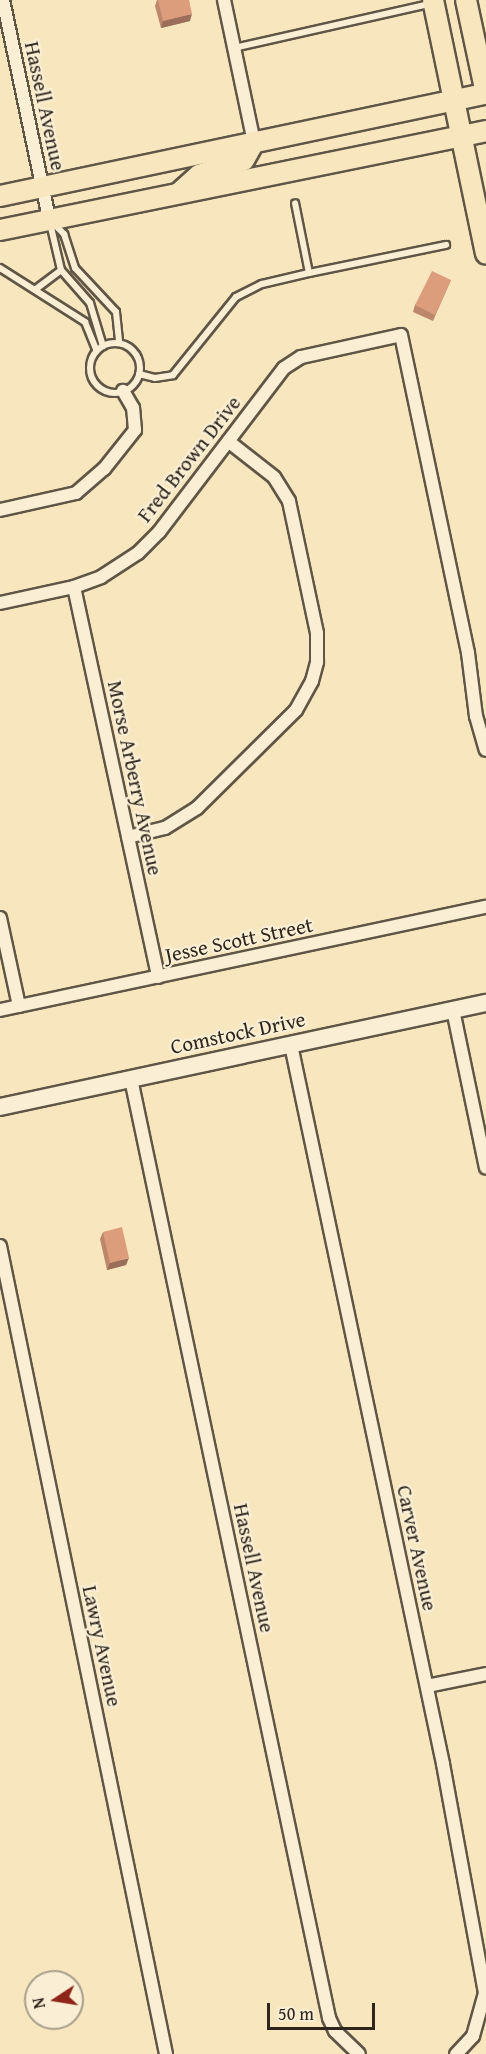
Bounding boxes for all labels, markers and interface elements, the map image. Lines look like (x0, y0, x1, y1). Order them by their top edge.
street label: Hassell Avenue (19, 39, 71, 173)
street label: Fred Brown Drive (132, 391, 246, 527)
street label: Morse Arberry Avenue (102, 678, 168, 878)
street label: Jesse Scott Street (163, 912, 315, 968)
street label: Comstock Drive (168, 1006, 308, 1060)
street label: Carver Avenue (391, 1483, 443, 1613)
street label: Hassell Avenue (228, 1501, 280, 1635)
street label: Lawry Avenue (77, 1583, 127, 1709)
north arrow (24, 1970, 84, 2030)
scale bar (270, 1991, 378, 2029)
text: N (26, 1996, 51, 2011)
text: 50 m (278, 2000, 314, 2027)

